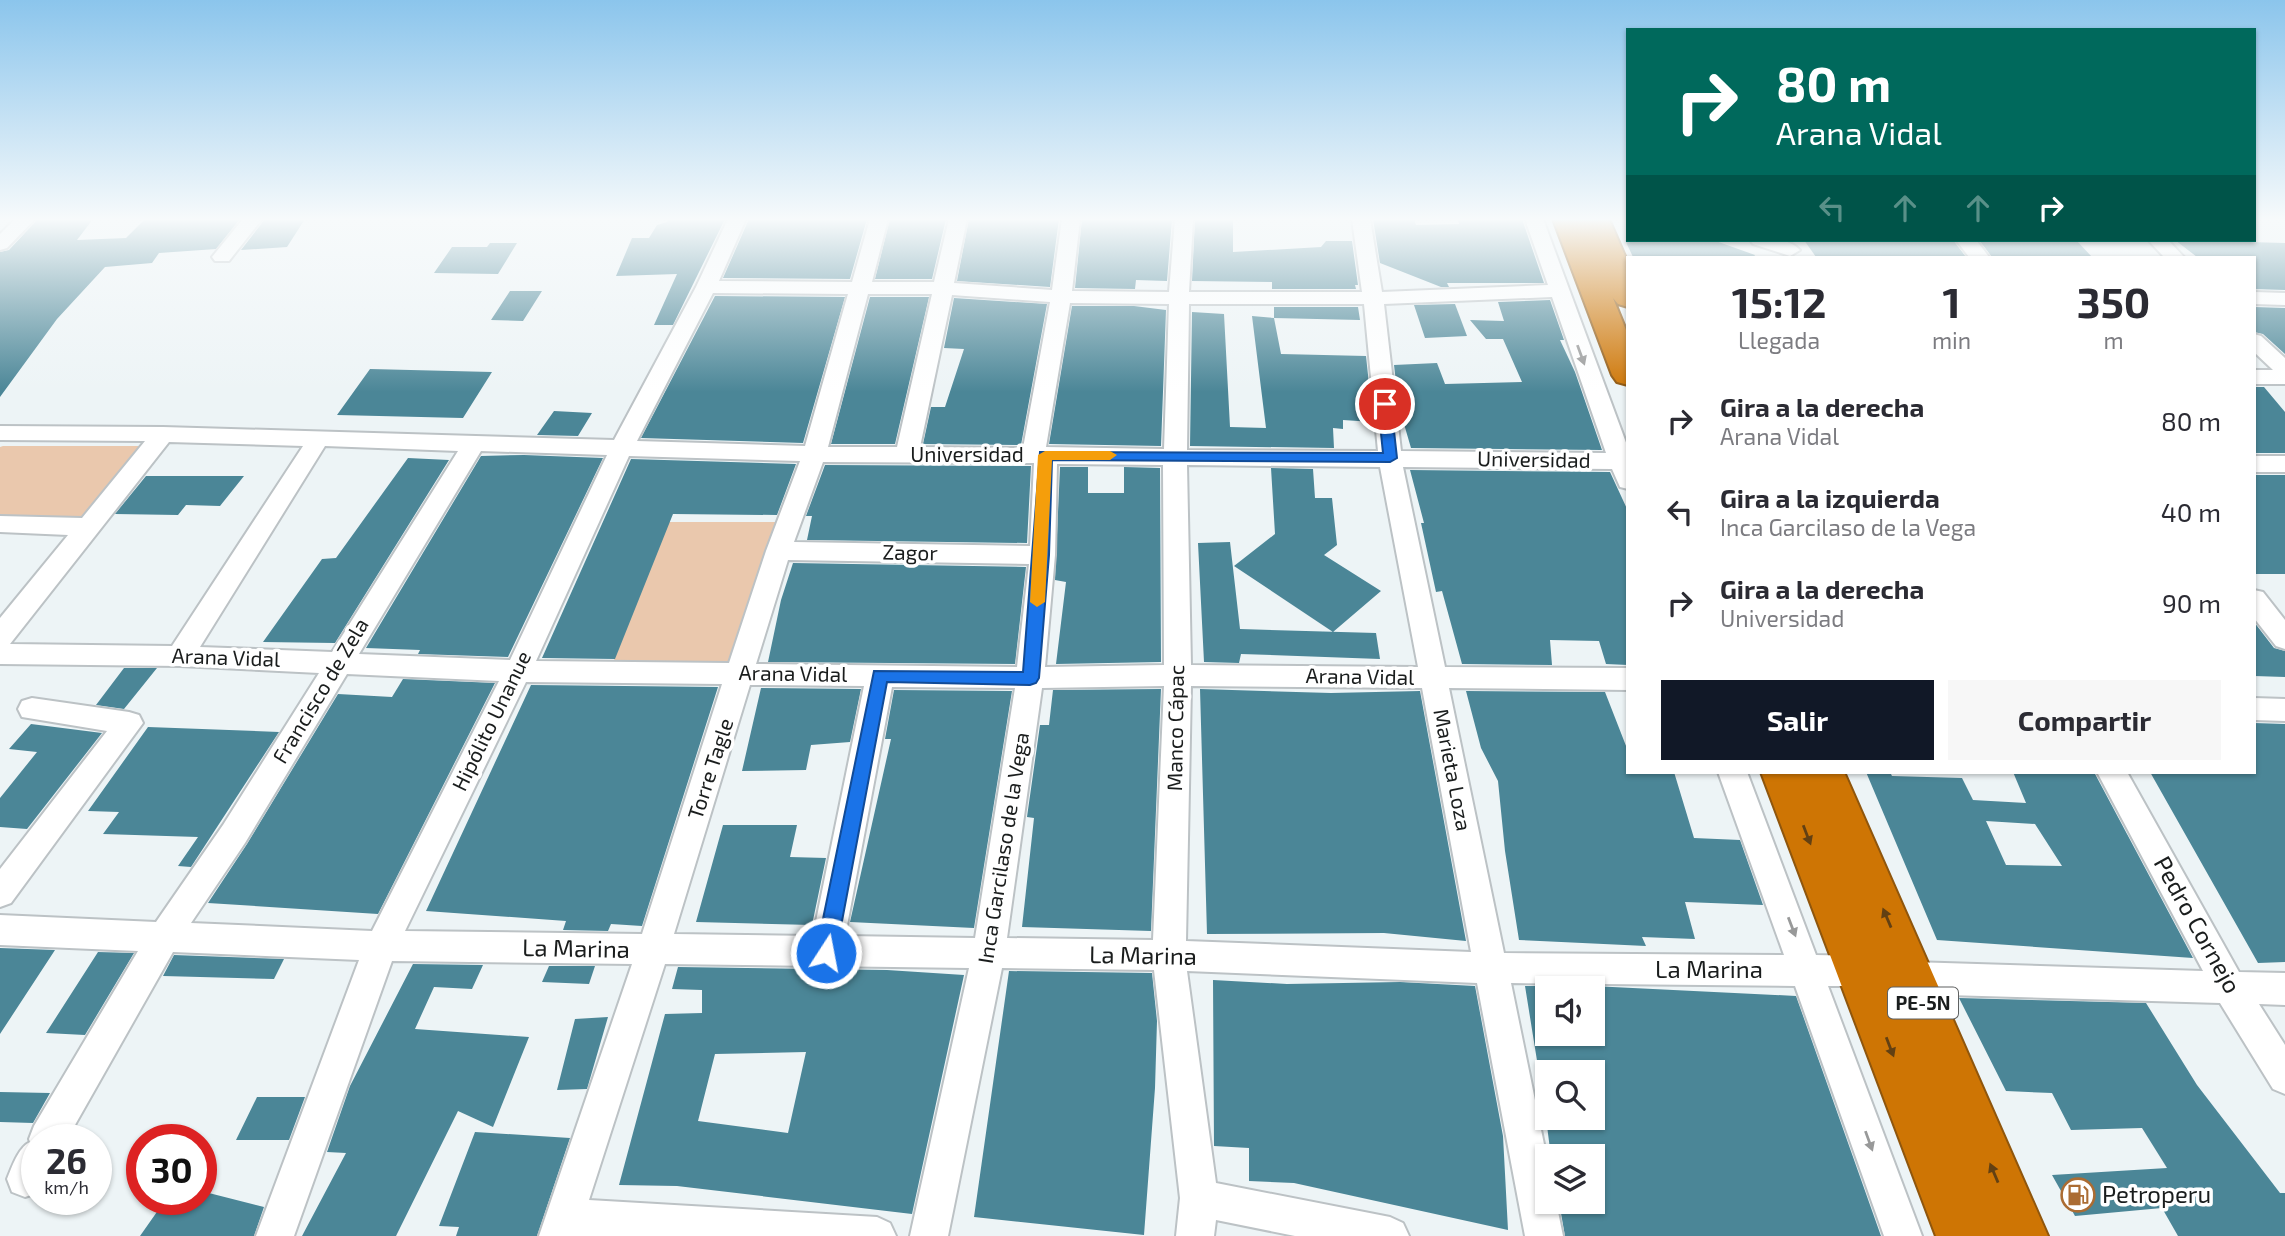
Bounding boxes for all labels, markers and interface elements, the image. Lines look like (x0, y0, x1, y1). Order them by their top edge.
text: 80 m (1776, 53, 1891, 112)
icon: right (1661, 56, 1752, 147)
text: Arana Vidal (1776, 113, 1942, 151)
icon: left (1813, 189, 1851, 227)
icon: ahead (1886, 189, 1924, 227)
icon: ahead (1959, 189, 1997, 227)
icon: right (2032, 189, 2070, 227)
text: 15:12 (1732, 276, 1826, 326)
text: 1 (1942, 276, 1961, 326)
text: 350 (2077, 276, 2150, 326)
text: Llegada (1738, 326, 1820, 354)
text: min (1932, 326, 1971, 354)
text: m (2103, 326, 2124, 354)
one-way arrow (1576, 345, 1587, 366)
pin (1355, 374, 1415, 434)
icon: arrive (1366, 385, 1404, 423)
text: Gira a la derecha (1720, 391, 1924, 422)
icon: right (1661, 402, 1699, 440)
text: 80 m (2161, 405, 2221, 436)
text: Arana Vidal (1720, 422, 1839, 450)
street label: Universidad (910, 441, 1024, 466)
street label: Universidad (1477, 445, 1591, 472)
text: Gira a la izquierda (1720, 482, 1940, 513)
icon: left (1661, 493, 1699, 531)
text: 40 m (2161, 496, 2221, 527)
text: Inca Garcilaso de la Vega (1720, 513, 1976, 541)
street label: Zagor (882, 539, 939, 564)
text: Gira a la derecha (1720, 573, 1924, 604)
icon: right (1661, 584, 1699, 622)
text: 90 m (2162, 587, 2221, 618)
text: Universidad (1720, 604, 1844, 632)
street label: Francisco de Zela (267, 613, 373, 767)
street label: Arana Vidal (171, 642, 282, 671)
street label: Hipólito Unanue (446, 646, 535, 794)
street label: Arana Vidal (738, 659, 848, 686)
street label: Arana Vidal (1305, 662, 1415, 689)
street label: Manco Cápac (1161, 665, 1188, 791)
button: Salir (1661, 680, 1934, 760)
button: Compartir (1948, 680, 2221, 760)
street label: Marieta Loza (1429, 706, 1478, 833)
street label: Torre Tagle (681, 715, 738, 822)
street label: Inca Garcilaso de la Vega (972, 730, 1033, 965)
one-way arrow (1801, 825, 1812, 846)
street label: Pedro Cornejo (2149, 851, 2248, 998)
one-way arrow (1881, 907, 1892, 928)
position arrow (789, 916, 863, 990)
one-way arrow (1786, 917, 1797, 938)
street label: La Marina (522, 932, 630, 963)
street label: La Marina (1089, 939, 1197, 970)
street label: La Marina (1655, 954, 1763, 983)
map controls (1535, 976, 1605, 1214)
button: sound (1535, 976, 1605, 1046)
road number: PE-5N (1888, 987, 1958, 1018)
one-way arrow (1884, 1037, 1895, 1058)
button: search (1535, 1060, 1605, 1130)
speed limit sign: 30 (126, 1124, 217, 1215)
one-way arrow (1864, 1131, 1875, 1152)
text: 26 (46, 1139, 87, 1181)
button: layers (1535, 1144, 1605, 1214)
one-way arrow (1988, 1163, 2000, 1183)
text: km/h (44, 1176, 89, 1198)
fuel station icon: Petroperu (2059, 1176, 2097, 1214)
place label: Petroperu (2102, 1179, 2211, 1208)

